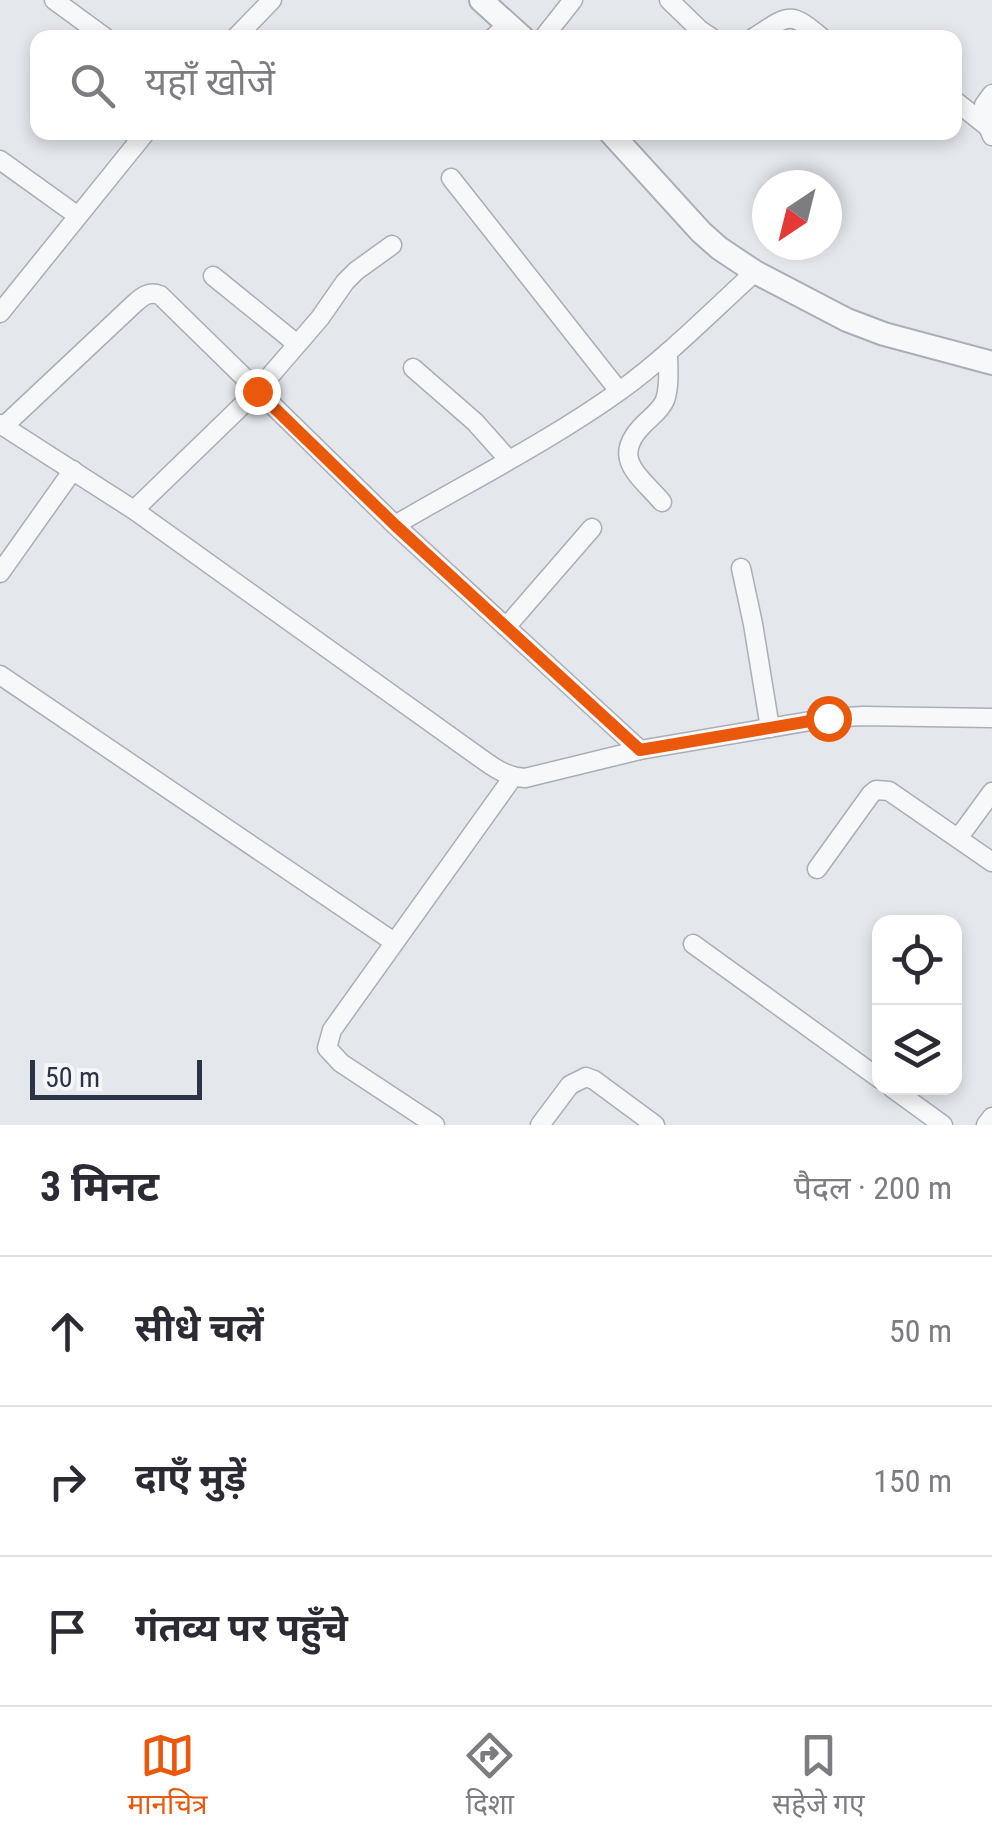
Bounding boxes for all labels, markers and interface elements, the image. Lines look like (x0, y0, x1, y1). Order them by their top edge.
search box (30, 30, 962, 140)
icon: search (65, 58, 120, 113)
text: यहाँ खोजें (145, 60, 275, 104)
north arrow (752, 170, 842, 260)
route end (235, 369, 281, 415)
route start (806, 696, 852, 742)
map controls (872, 915, 962, 1095)
button: locate (872, 915, 962, 1005)
button: layers (872, 1005, 962, 1095)
scale bar (30, 1055, 202, 1100)
text: 50 m (45, 1061, 100, 1094)
text: 3 मिनट (40, 1162, 159, 1211)
text: पैदल · 200 m (794, 1169, 952, 1207)
icon: ahead (40, 1304, 95, 1359)
text: सीधे चलें (135, 1306, 264, 1350)
text: 50 m (889, 1312, 952, 1350)
icon: right (40, 1454, 95, 1509)
text: दाएँ मुड़ें (135, 1456, 246, 1500)
text: 150 m (873, 1462, 952, 1500)
icon: arrive (40, 1604, 95, 1659)
text: गंतव्य पर पहुँचे (135, 1606, 348, 1650)
tab: मानचित्र (127, 1728, 207, 1825)
tab: दिशा (462, 1728, 517, 1825)
tab: सहेजे गए (772, 1728, 865, 1825)

